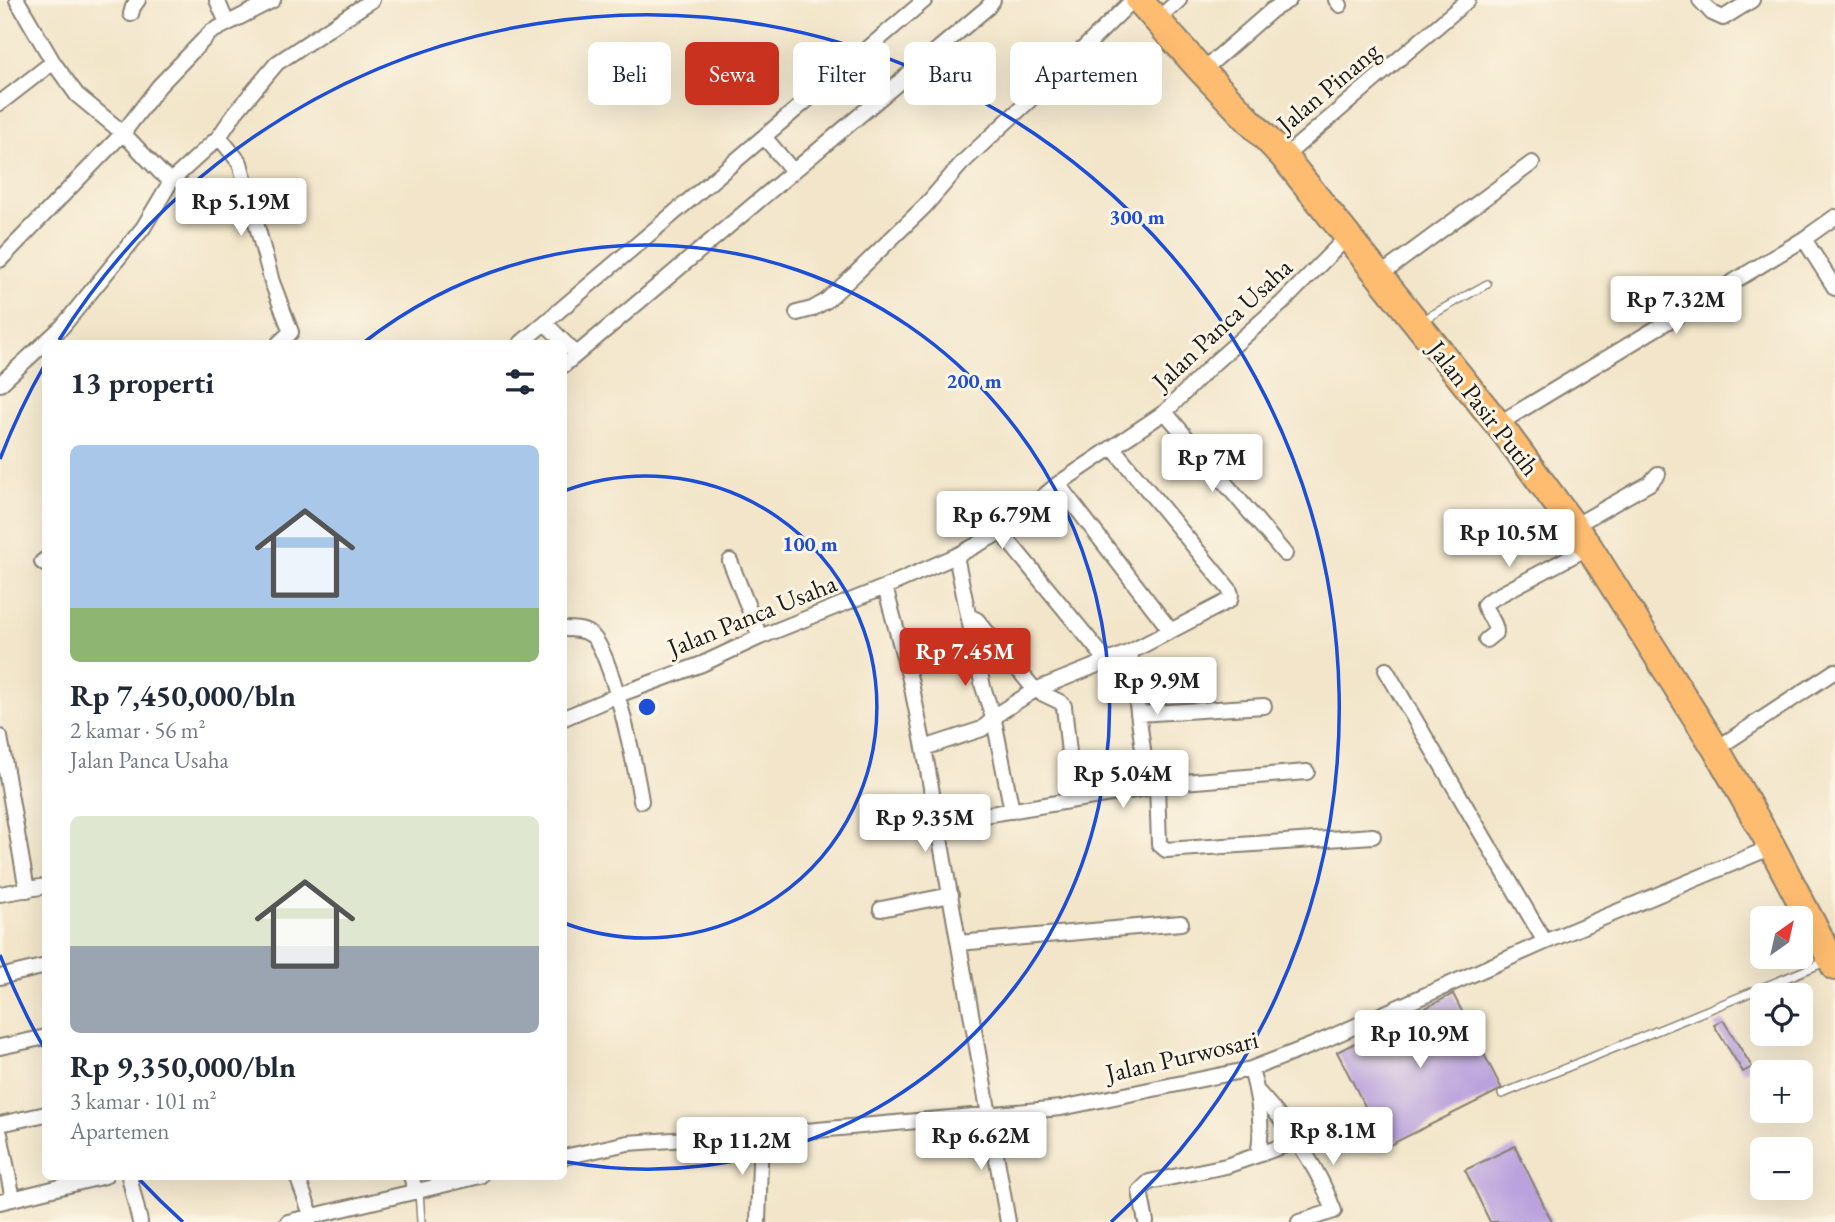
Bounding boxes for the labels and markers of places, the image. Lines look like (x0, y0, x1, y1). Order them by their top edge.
pin: Rp 5.19M (169, 178, 313, 238)
pin: Rp 7.32M (1604, 276, 1748, 336)
pin: Rp 7M (1163, 434, 1261, 494)
pin: Rp 6.79M (930, 491, 1074, 551)
pin: Rp 10.5M (1437, 510, 1581, 569)
pin: Rp 7.45M (893, 628, 1037, 688)
pin: Rp 9.9M (1092, 658, 1222, 717)
centre of rings (635, 695, 659, 719)
pin: Rp 5.04M (1051, 750, 1195, 810)
pin: Rp 9.35M (853, 794, 997, 854)
pin: Rp 10.9M (1348, 1010, 1492, 1070)
pin: Rp 8.1M (1268, 1108, 1398, 1167)
pin: Rp 6.62M (909, 1112, 1053, 1172)
pin: Rp 11.2M (670, 1118, 814, 1177)

